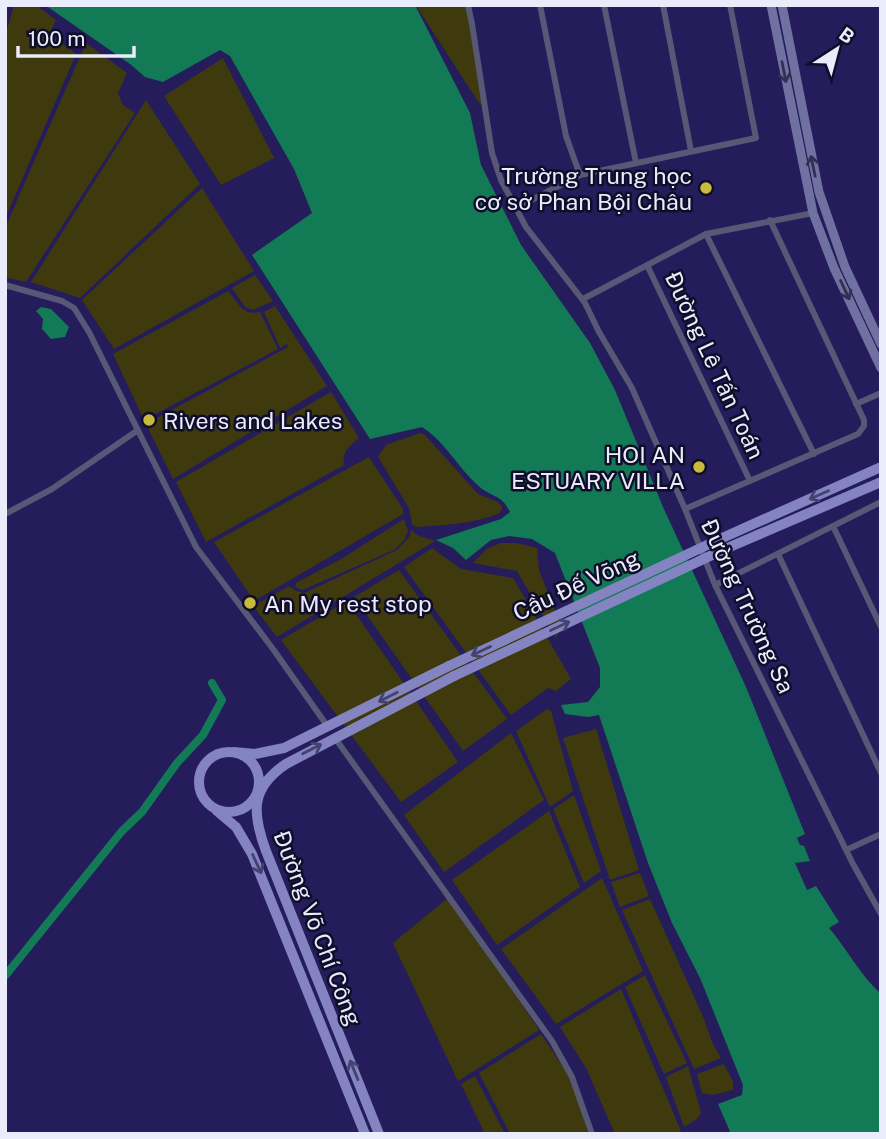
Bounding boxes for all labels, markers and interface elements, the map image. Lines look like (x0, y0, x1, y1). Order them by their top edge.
scale bar (18, 14, 133, 58)
north arrow (802, 14, 872, 84)
text: B (835, 23, 859, 48)
text: 100 m (28, 26, 85, 51)
one-way arrow (778, 60, 791, 83)
one-way arrow (806, 155, 820, 178)
place label: Trường Trung học cơ sở Phan Bội Châu (475, 162, 692, 215)
marker: Trường Trung học cơ sở Phan Bội Châu (698, 180, 714, 196)
street label: Đường Lê Tấn Toán (660, 267, 770, 463)
one-way arrow (839, 279, 852, 301)
place label: Rivers and Lakes (163, 407, 342, 434)
marker: Rivers and Lakes (141, 412, 157, 428)
place label: HOI AN ESTUARY VILLA (511, 441, 685, 494)
marker: HOI AN ESTUARY VILLA (691, 459, 707, 475)
one-way arrow (808, 489, 830, 502)
street label: Đường Trường Sa (696, 515, 800, 697)
street label: Cầu Đế Võng (508, 544, 644, 626)
place label: An My rest stop (264, 590, 432, 617)
marker: An My rest stop (242, 595, 258, 611)
one-way arrow (550, 619, 571, 632)
one-way arrow (471, 645, 492, 659)
one-way arrow (378, 691, 399, 705)
one-way arrow (302, 742, 322, 756)
street label: Đường Võ Chí Công (268, 827, 368, 1029)
one-way arrow (251, 853, 264, 874)
one-way arrow (346, 1060, 359, 1082)

